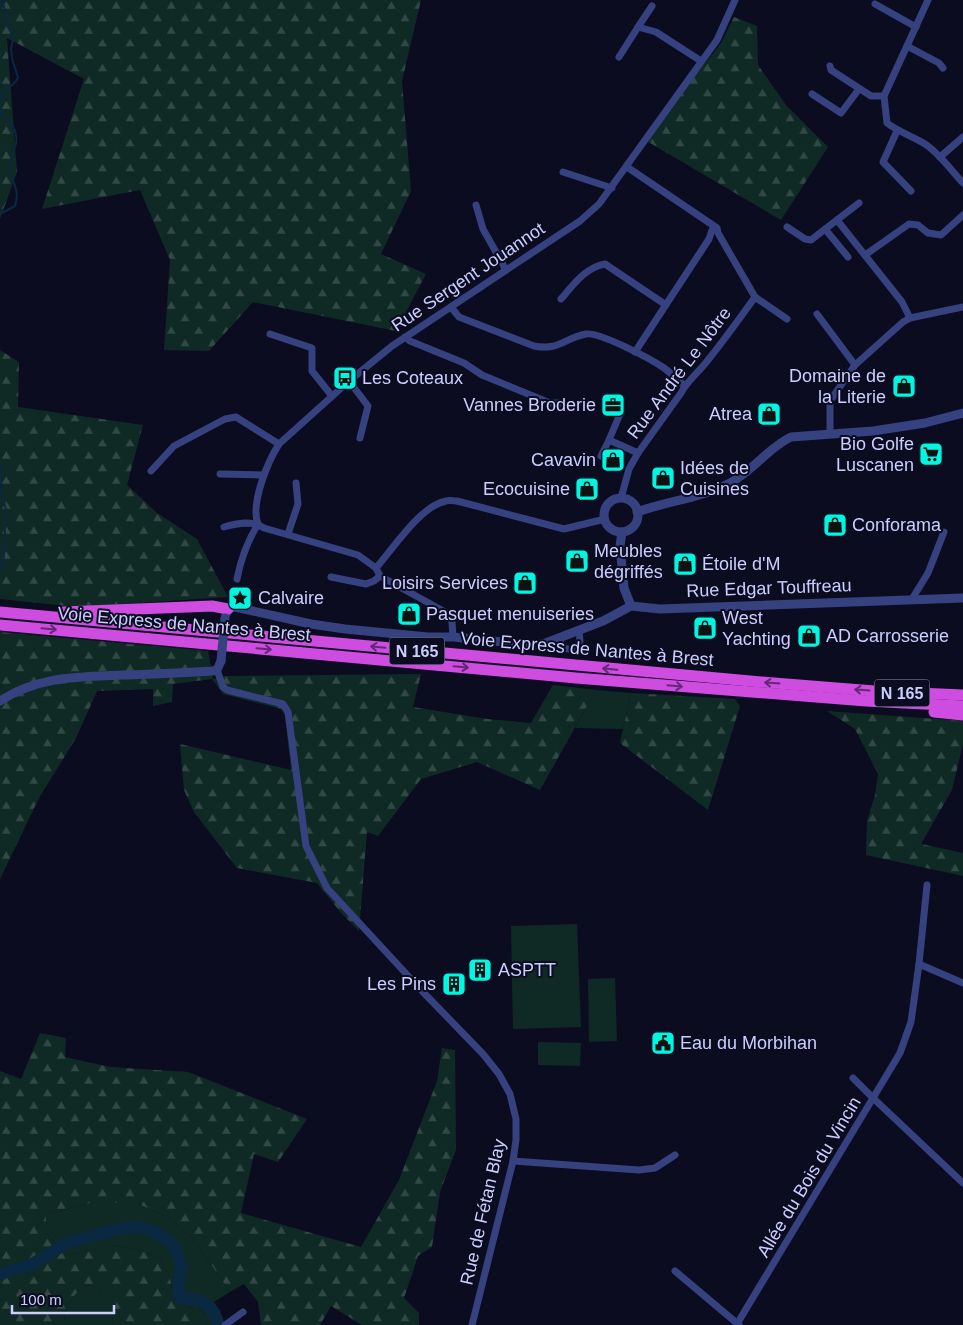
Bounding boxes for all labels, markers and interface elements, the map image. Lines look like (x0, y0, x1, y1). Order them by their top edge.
street label: Rue Sergent Jouannot (388, 218, 548, 336)
street label: Rue André Le Nôtre (623, 303, 735, 443)
bus stop icon: Les Coteaux (332, 365, 358, 391)
place label: Domaine de la Literie (789, 366, 886, 407)
place label: Les Coteaux (362, 368, 463, 388)
shop icon: Domaine de la Literie (891, 373, 917, 399)
office icon: Vannes Broderie (600, 392, 626, 418)
place label: Vannes Broderie (463, 395, 596, 415)
shop icon: Atrea (756, 401, 782, 427)
place label: Atrea (709, 404, 753, 424)
place label: Bio Golfe Luscanen (836, 434, 914, 475)
supermarket icon: Bio Golfe Luscanen (918, 441, 944, 467)
shop icon: Cavavin (600, 447, 626, 473)
place label: Cavavin (531, 450, 596, 470)
place label: Idées de Cuisines (680, 458, 749, 499)
shop icon: Idées de Cuisines (650, 465, 676, 491)
shop icon: Ecocuisine (574, 476, 600, 502)
place label: Ecocuisine (483, 479, 570, 499)
shop icon: Conforama (822, 512, 848, 538)
place label: Conforama (852, 515, 942, 535)
place label: Meubles dégriffés (594, 541, 663, 582)
shop icon: Meubles dégriffés (564, 548, 590, 574)
shop icon: Étoile d'M (672, 551, 698, 577)
place label: Étoile d'M (702, 554, 780, 574)
shop icon: Loisirs Services (512, 570, 538, 596)
place label: Loisirs Services (382, 573, 508, 593)
street label: Rue Edgar Touffreau (686, 575, 852, 601)
place icon: Calvaire (227, 585, 253, 611)
place label: Calvaire (258, 588, 324, 608)
shop icon: Pasquet menuiseries (396, 601, 422, 627)
street label: Voie Express de Nantes à Brest (57, 603, 311, 645)
place label: Pasquet menuiseries (426, 604, 594, 624)
place label: West Yachting (722, 608, 791, 649)
shop icon: West Yachting (692, 615, 718, 641)
shop icon: AD Carrosserie (796, 623, 822, 649)
one-way arrow (40, 624, 56, 634)
place label: AD Carrosserie (826, 626, 949, 646)
street label: Voie Express de Nantes à Brest (460, 628, 714, 670)
road number: N 165 (390, 637, 444, 664)
one-way arrow (370, 643, 386, 652)
one-way arrow (256, 644, 272, 654)
one-way arrow (453, 662, 469, 672)
one-way arrow (602, 664, 618, 674)
one-way arrow (764, 678, 780, 688)
road number: N 165 (874, 680, 930, 706)
one-way arrow (667, 681, 683, 690)
one-way arrow (854, 685, 870, 695)
building icon: ASPTT (467, 957, 493, 983)
place label: ASPTT (498, 960, 556, 980)
building icon: Les Pins (441, 971, 467, 997)
place label: Les Pins (367, 974, 436, 994)
public building icon: Eau du Morbihan (650, 1030, 676, 1056)
place label: Eau du Morbihan (680, 1033, 817, 1053)
street label: Allée du Bois du Vincin (753, 1093, 865, 1261)
street label: Rue de Fétan Blay (456, 1137, 510, 1287)
scale bar (12, 1282, 115, 1314)
text: 100 m (20, 1291, 62, 1308)

